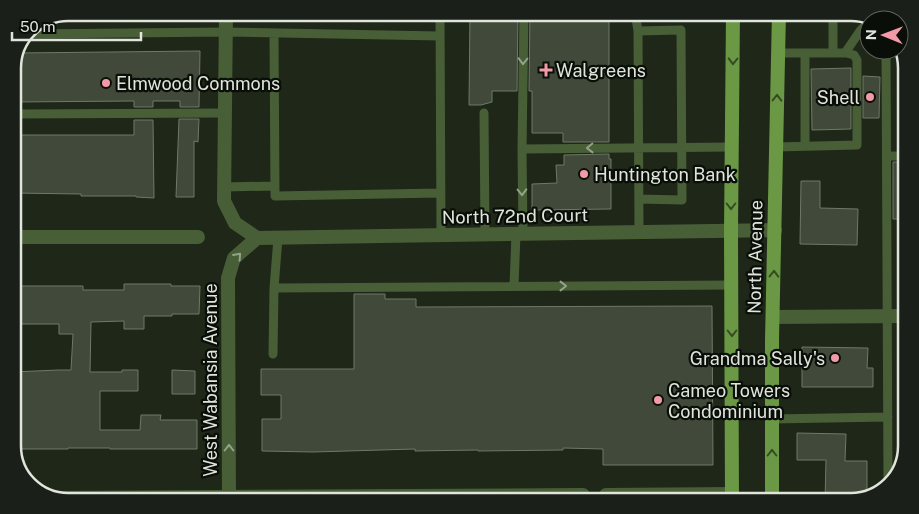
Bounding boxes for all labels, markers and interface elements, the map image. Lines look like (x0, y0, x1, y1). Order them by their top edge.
scale bar (12, 10, 141, 42)
north arrow (859, 10, 909, 60)
text: 50 m (20, 18, 55, 35)
text: N (863, 29, 879, 40)
one-way arrow (518, 58, 528, 65)
one-way arrow (728, 58, 738, 65)
place label: Walgreens (556, 60, 646, 81)
marker: Walgreens (540, 64, 552, 76)
place label: Elmwood Commons (116, 73, 280, 94)
marker: Elmwood Commons (100, 77, 112, 89)
place label: Shell (817, 87, 860, 108)
marker: Shell (864, 91, 876, 103)
one-way arrow (772, 94, 782, 102)
one-way arrow (586, 143, 594, 153)
place label: Huntington Bank (594, 164, 736, 185)
marker: Huntington Bank (578, 168, 590, 180)
one-way arrow (517, 188, 527, 196)
street label: North Avenue (744, 200, 766, 314)
one-way arrow (726, 202, 737, 210)
street label: North 72nd Court (442, 204, 588, 228)
one-way arrow (233, 252, 242, 261)
one-way arrow (768, 269, 779, 277)
one-way arrow (559, 281, 567, 291)
street label: West Wabansia Avenue (200, 283, 221, 477)
one-way arrow (727, 330, 737, 338)
place label: Grandma Sally's (690, 348, 825, 369)
marker: Grandma Sally's (829, 352, 841, 364)
place label: Cameo Towers Condominium (668, 380, 790, 422)
marker: Cameo Towers Condominium (652, 394, 664, 406)
one-way arrow (224, 444, 234, 452)
one-way arrow (767, 448, 777, 456)

